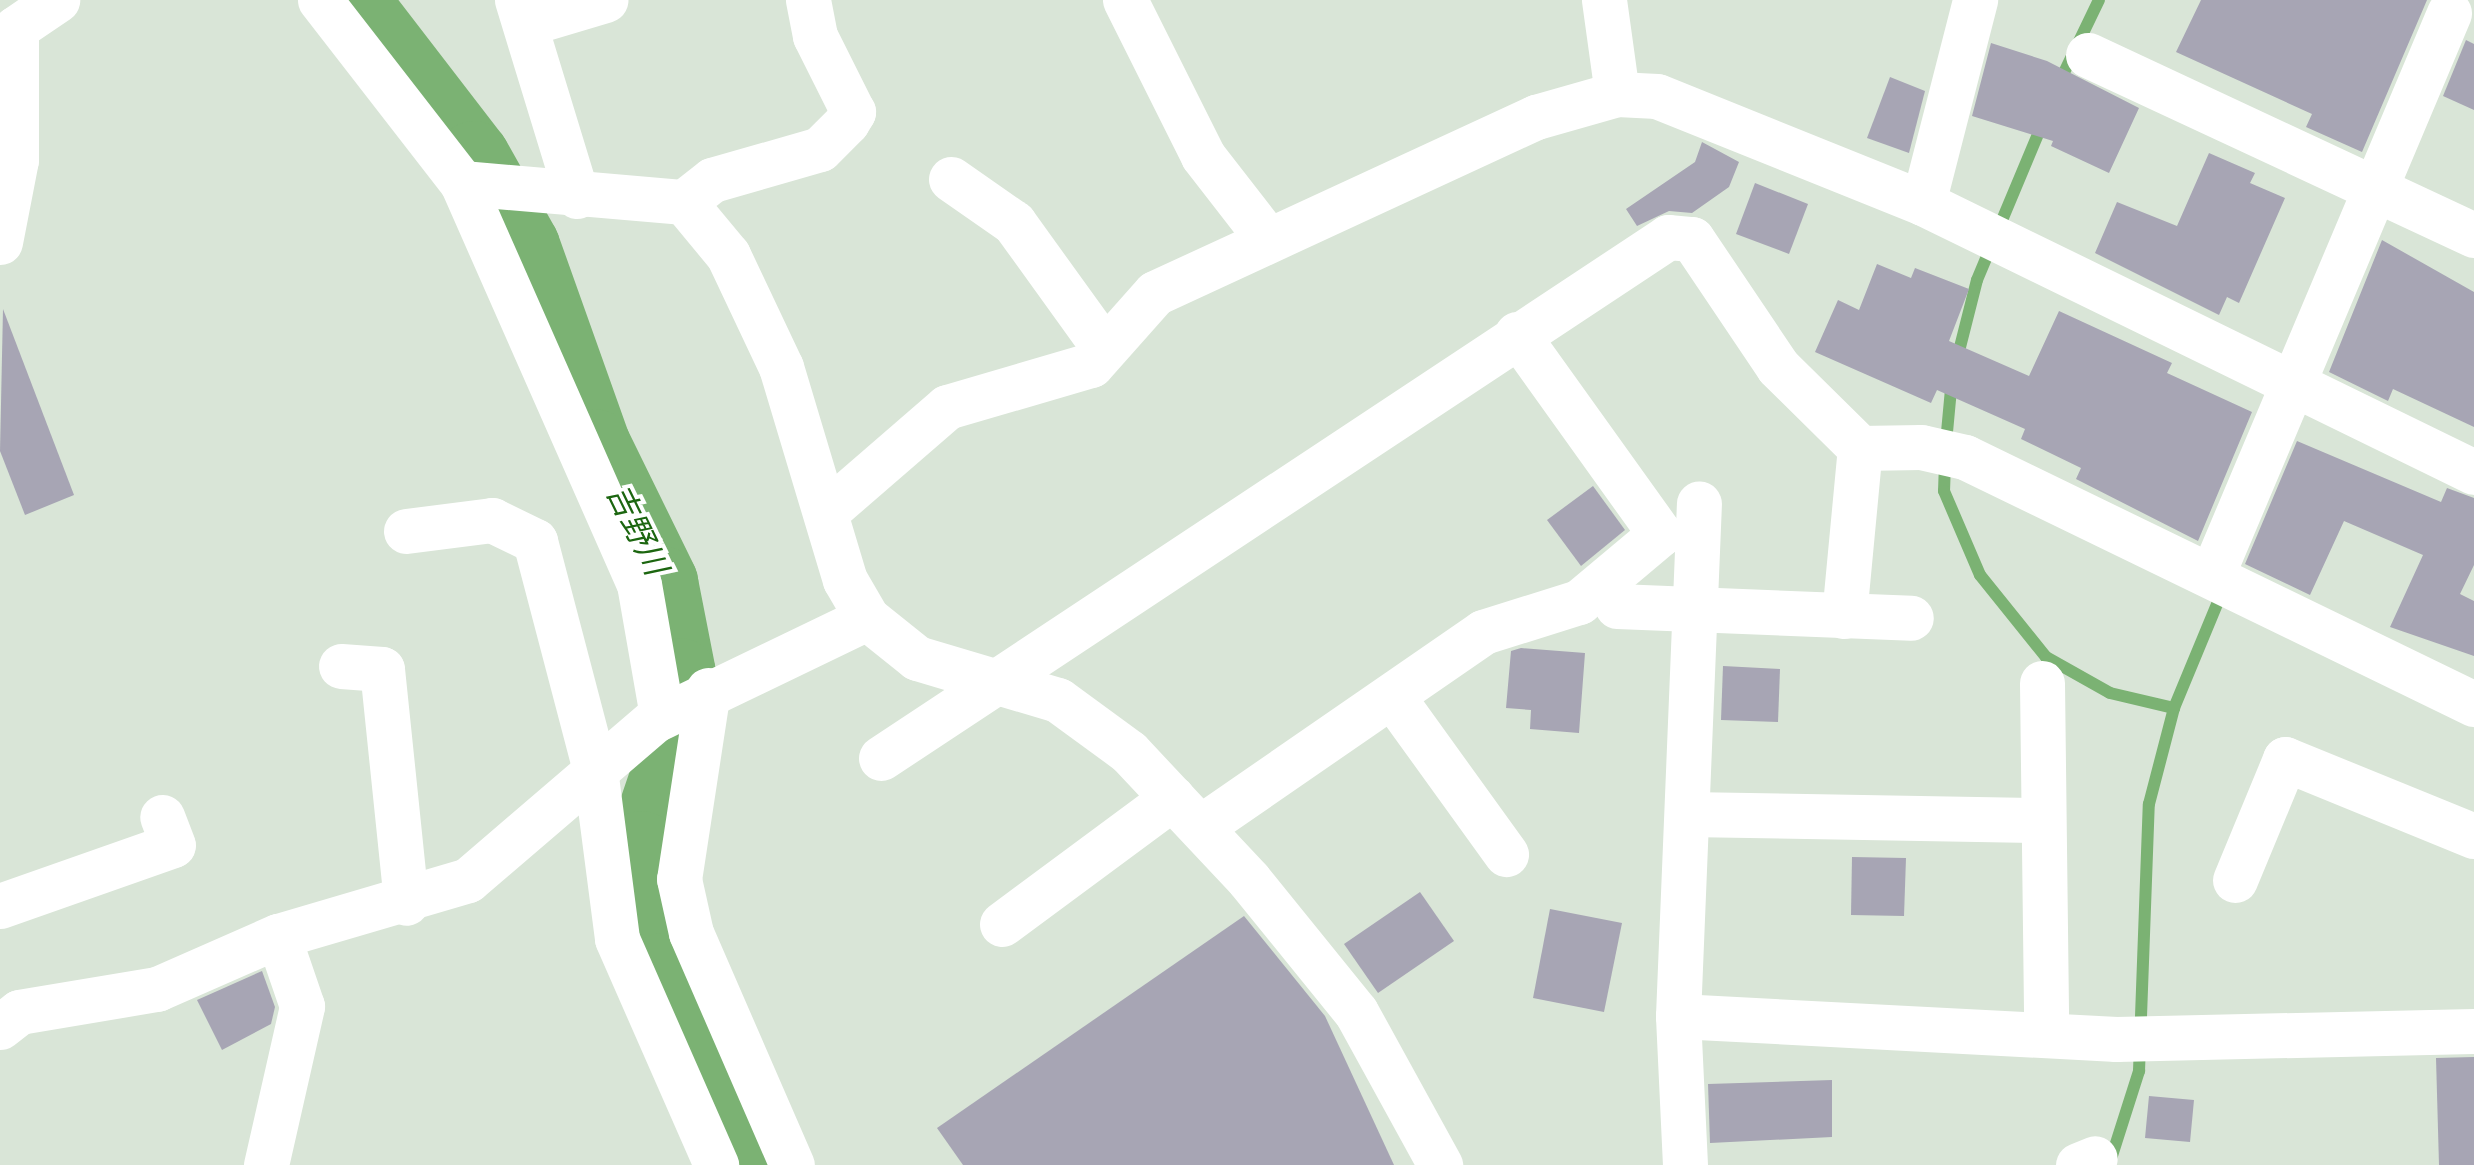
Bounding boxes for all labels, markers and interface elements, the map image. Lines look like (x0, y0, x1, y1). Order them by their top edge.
water label: 吉野川 (598, 478, 674, 582)

